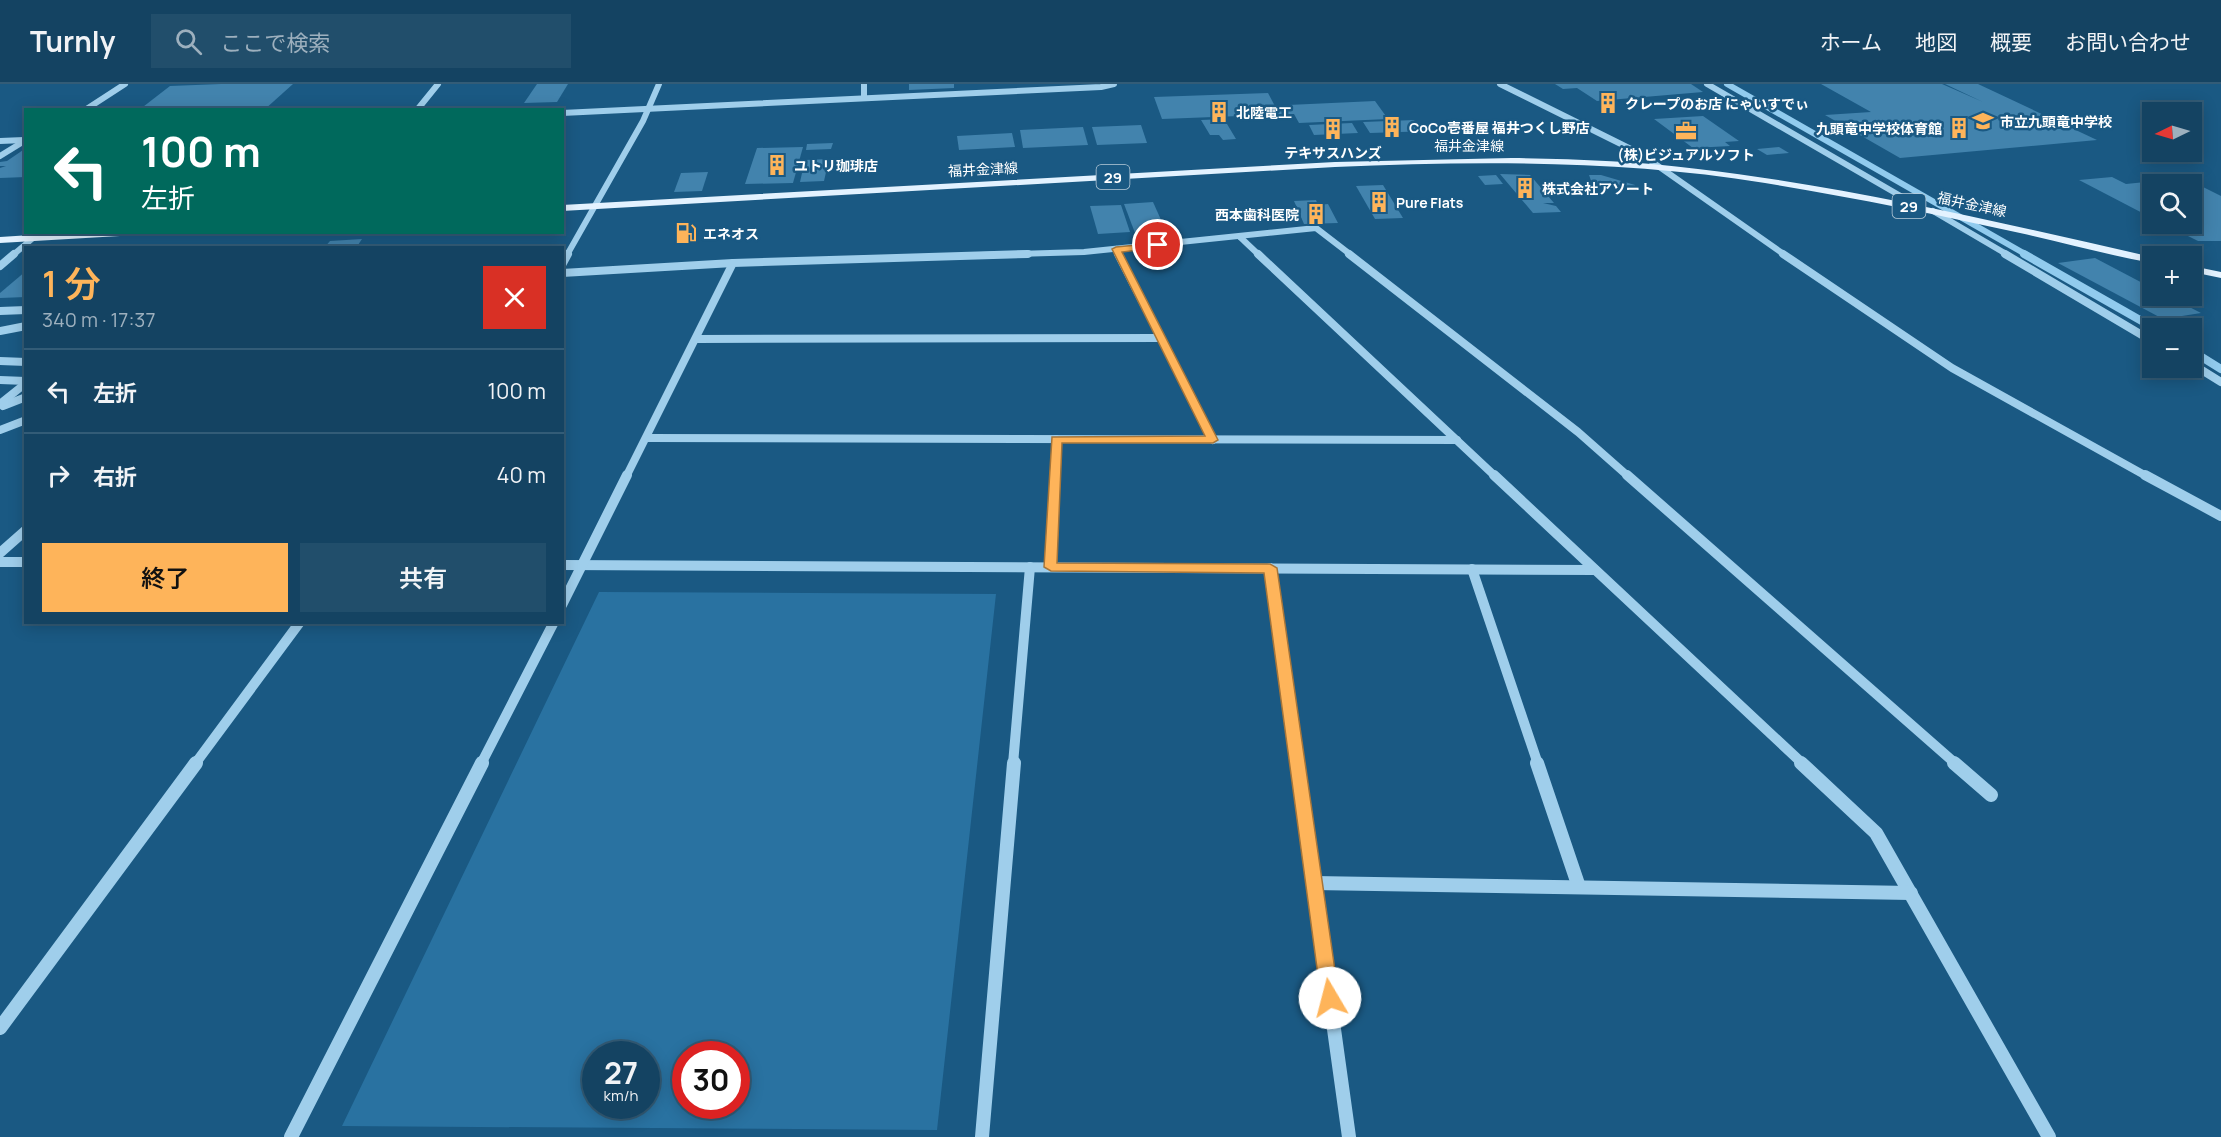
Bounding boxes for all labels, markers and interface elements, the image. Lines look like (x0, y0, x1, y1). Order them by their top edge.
search box (151, 14, 571, 68)
text: Turnly (30, 22, 115, 60)
icon: search (172, 25, 205, 58)
text: ここで検索 (220, 28, 330, 58)
text: ホーム (1820, 28, 1882, 56)
text: 地図 (1915, 28, 1957, 56)
text: 概要 (1990, 28, 2032, 56)
text: お問い合わせ (2065, 28, 2191, 56)
building icon: クレープのお店 にゃいすでぃ (1596, 91, 1620, 115)
place label: クレープのお店 にゃいすでぃ (1625, 94, 1809, 113)
building icon: 北陸電工 (1207, 100, 1231, 124)
north arrow (2142, 102, 2202, 162)
map controls (2142, 102, 2202, 378)
place label: 北陸電工 (1236, 103, 1292, 122)
school or university icon: 市立九頭竜中学校 (1971, 109, 1995, 133)
place label: 市立九頭竜中学校 (2000, 112, 2112, 131)
building icon: CoCo壱番屋 福井つくし野店 (1380, 115, 1404, 139)
building icon: 九頭竜中学校体育館 (1947, 116, 1971, 140)
building icon: テキサスハンズ (1321, 117, 1345, 141)
place label: CoCo壱番屋 福井つくし野店 (1409, 118, 1590, 137)
office icon: (株)ビジュアルソフト (1674, 119, 1698, 143)
place label: 九頭竜中学校体育館 (1816, 119, 1942, 138)
text: 100 m (141, 122, 261, 180)
icon: left (42, 132, 120, 210)
street label: 福井金津線 (1434, 136, 1504, 155)
place label: テキサスハンズ (1284, 143, 1382, 162)
place label: (株)ビジュアルソフト (1617, 145, 1755, 164)
building icon: ユトリ珈琲店 (765, 153, 789, 177)
place label: ユトリ珈琲店 (794, 156, 878, 175)
street label: 福井金津線 (948, 158, 1018, 180)
road number: 29 (1096, 165, 1130, 189)
button: search (2142, 174, 2202, 234)
building icon: 株式会社アソート (1513, 176, 1537, 200)
text: 左折 (141, 179, 195, 216)
place label: 株式会社アソート (1542, 179, 1654, 198)
street label: 福井金津線 (1936, 187, 2008, 221)
building icon: Pure Flats (1367, 190, 1391, 214)
place label: Pure Flats (1396, 193, 1464, 212)
road number: 29 (1892, 194, 1926, 218)
building icon: 西本歯科医院 (1304, 202, 1328, 226)
place label: 西本歯科医院 (1215, 205, 1299, 224)
pin (1132, 219, 1183, 270)
fuel station icon: エネオス (674, 221, 698, 245)
place label: エネオス (703, 224, 759, 243)
icon: arrive (1141, 228, 1174, 261)
button: + (2142, 246, 2202, 306)
text: 1 分 (42, 259, 100, 308)
button: close (483, 266, 546, 329)
text: 340 m · 17:37 (42, 306, 155, 333)
button: − (2142, 318, 2202, 378)
icon: left (42, 375, 75, 408)
text: 100 m (488, 376, 546, 406)
text: 左折 (93, 378, 137, 408)
icon: right (42, 459, 75, 492)
text: 40 m (497, 460, 546, 490)
text: 右折 (93, 462, 137, 492)
button: 終了 (42, 543, 288, 612)
button: 共有 (300, 543, 546, 612)
position arrow (1298, 966, 1362, 1030)
speed limit sign: 30 (672, 1041, 750, 1119)
text: 27 (604, 1052, 638, 1093)
text: km/h (604, 1085, 638, 1106)

